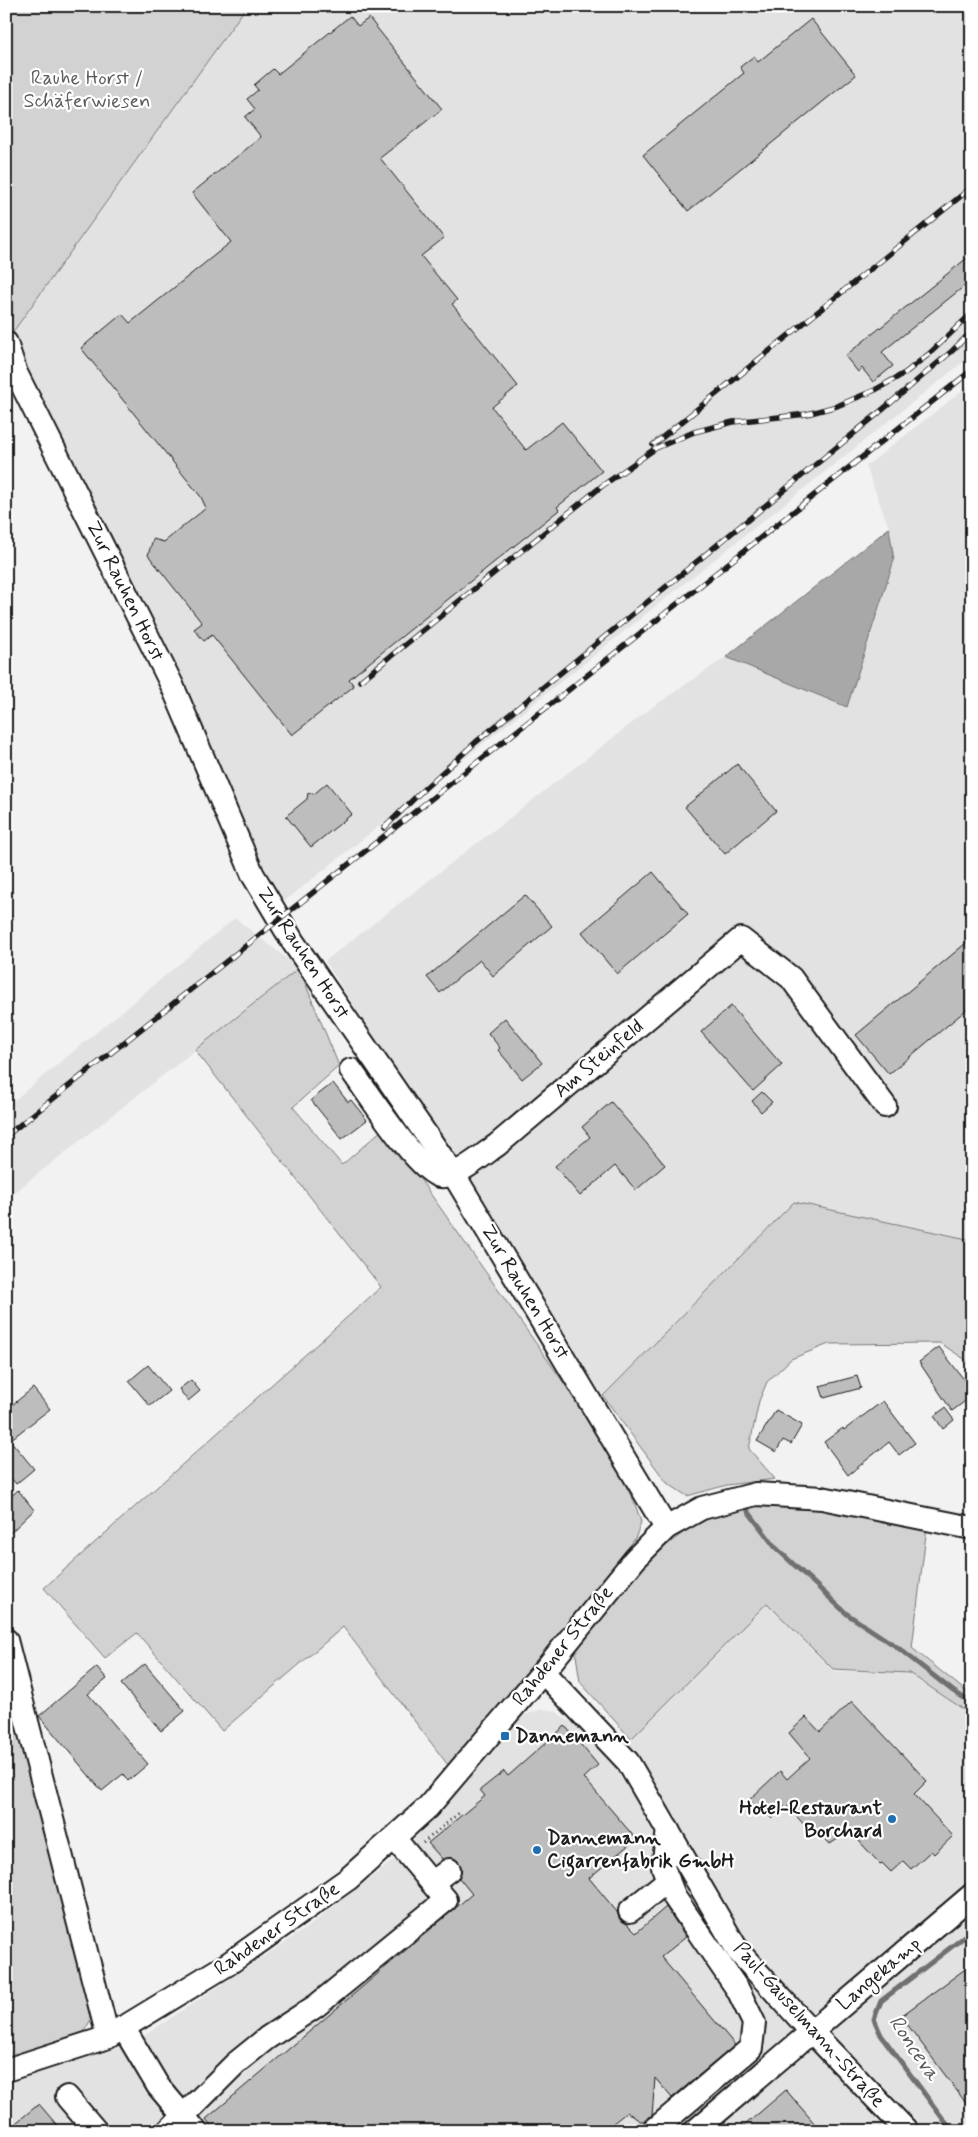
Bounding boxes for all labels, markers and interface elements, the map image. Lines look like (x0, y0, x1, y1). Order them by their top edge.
park label: Rauhe Horst / Schäferwiesen (23, 65, 151, 115)
street label: Zur Rauhen Horst (79, 516, 171, 666)
street label: Zur Rauhen Horst (250, 882, 356, 1025)
street label: Am Steinfeld (548, 1014, 650, 1104)
street label: Zur Rauhen Horst (474, 1220, 576, 1365)
street label: Rahdener Straße (506, 1580, 620, 1712)
place label: Dannemann (515, 1723, 629, 1750)
marker: Dannemann (499, 1730, 511, 1742)
place label: Hotel-Restaurant Borchard (739, 1795, 883, 1845)
marker: Hotel-Restaurant Borchard (886, 1813, 898, 1825)
place label: Dannemann Cigarrenfabrik GmbH (547, 1825, 734, 1877)
marker: Dannemann Cigarrenfabrik GmbH (531, 1844, 543, 1856)
street label: Rahdener Straße (209, 1876, 345, 1982)
street label: Langekamp (831, 1931, 927, 2018)
street label: Paul-Gauselmann-Straße (727, 1936, 891, 2114)
water label: Ronceva (882, 2010, 947, 2087)

